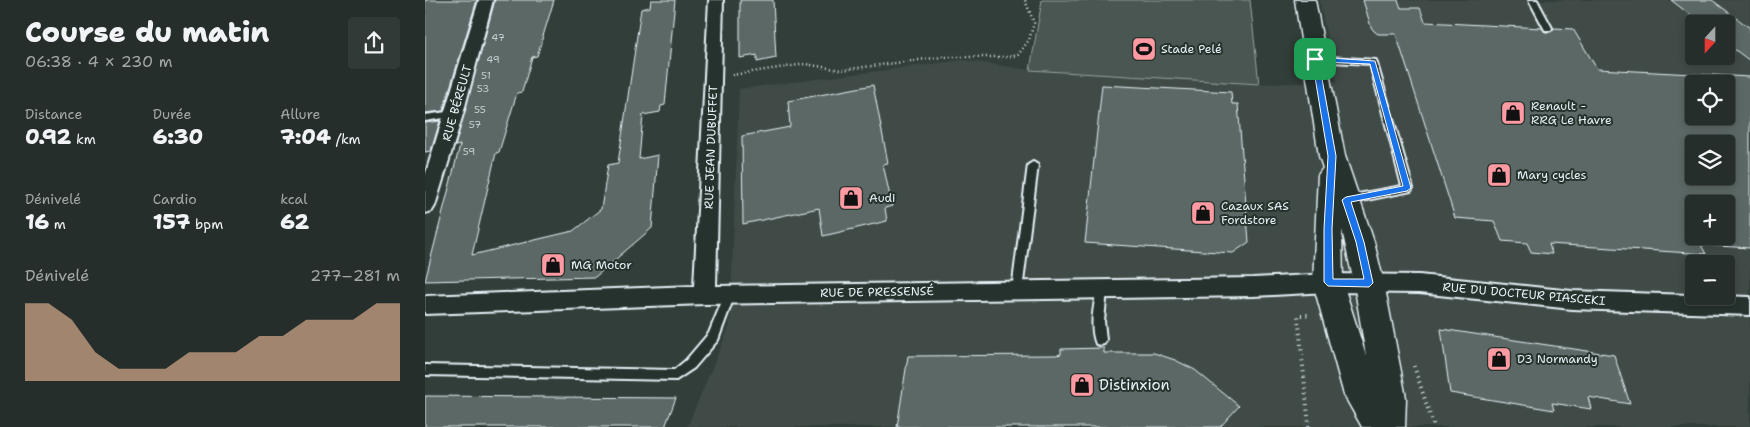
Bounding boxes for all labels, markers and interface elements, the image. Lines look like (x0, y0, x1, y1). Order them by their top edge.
text: Course du matin (25, 13, 269, 51)
north arrow (1685, 15, 1735, 65)
map controls (1685, 15, 1735, 305)
button: share (348, 17, 400, 69)
house number: 47 (491, 31, 505, 44)
sports icon: Stade Pelé (1131, 36, 1157, 62)
pin (1294, 38, 1336, 80)
place label: Stade Pelé (1161, 41, 1222, 57)
icon: arrive (1301, 45, 1329, 73)
text: 06:38 · 4 × 230 m (25, 51, 172, 72)
house number: 49 (486, 53, 500, 66)
street label: RUE BÉREULT (438, 62, 476, 143)
house number: 51 (481, 69, 491, 82)
button: locate (1685, 75, 1735, 125)
house number: 53 (477, 82, 489, 95)
street label: RUE JEAN DUBUFFET (701, 84, 721, 209)
place label: Renault - RRG Le Havre (1531, 98, 1612, 128)
shop icon: Renault - RRG Le Havre (1500, 100, 1526, 126)
house number: 55 (474, 103, 486, 116)
text: Distance (25, 105, 82, 123)
text: Durée (153, 105, 191, 123)
text: Allure (280, 105, 320, 123)
house number: 57 (469, 118, 481, 131)
text: 0.92 (25, 123, 71, 151)
text: 6:30 (153, 123, 203, 151)
text: 7:04 (280, 123, 331, 151)
text: km (71, 130, 96, 148)
text: /km (331, 130, 361, 148)
button: layers (1685, 135, 1735, 185)
house number: 59 (463, 145, 475, 158)
shop icon: Mary cycles (1486, 162, 1512, 188)
place label: Mary cycles (1517, 167, 1587, 183)
shop icon: Audi (838, 185, 864, 211)
text: Dénivelé (25, 190, 81, 208)
text: Cardio (153, 190, 197, 208)
text: kcal (280, 190, 308, 208)
place label: Audi (869, 190, 896, 206)
button: + (1685, 195, 1735, 245)
place label: Cazaux SAS Fordstore (1221, 198, 1289, 228)
shop icon: Cazaux SAS Fordstore (1190, 200, 1216, 226)
text: 16 (25, 208, 49, 236)
text: 157 (153, 208, 190, 236)
text: 62 (280, 208, 309, 236)
text: m (49, 215, 66, 233)
text: bpm (190, 215, 223, 233)
shop icon: MG Motor (540, 252, 566, 278)
button: − (1685, 255, 1735, 305)
place label: MG Motor (571, 257, 632, 273)
text: Dénivelé (25, 265, 89, 286)
text: 277–281 m (310, 265, 400, 286)
street label: RUE DU DOCTEUR PIASCEKI (1442, 279, 1607, 309)
street label: RUE DE PRESSENSÉ (820, 283, 934, 301)
shop icon: D3 Normandy (1486, 346, 1512, 372)
place label: D3 Normandy (1517, 351, 1598, 367)
shop icon: Distinxion (1069, 372, 1095, 398)
place label: Distinxion (1099, 375, 1170, 395)

